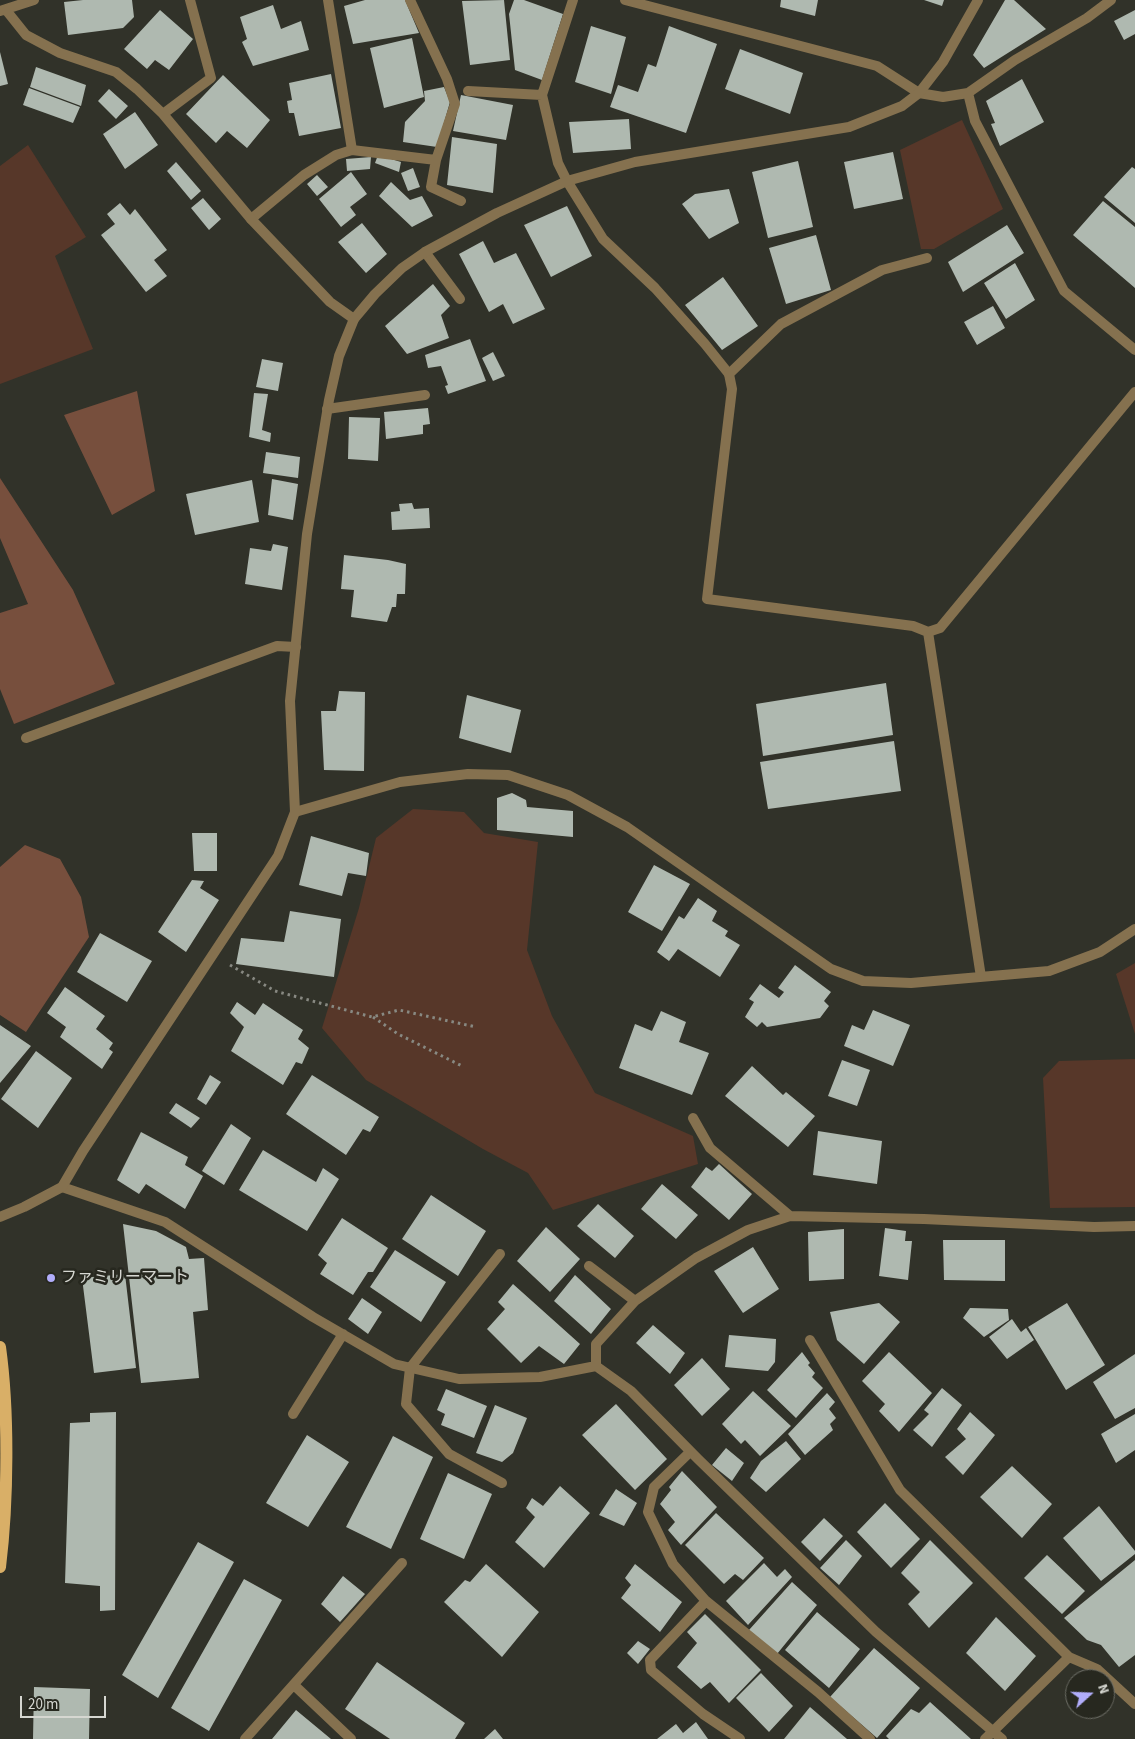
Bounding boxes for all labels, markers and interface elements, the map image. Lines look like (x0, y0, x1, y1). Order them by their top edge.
place label: ファミリーマート (61, 1268, 189, 1288)
marker: ファミリーマート (45, 1272, 57, 1284)
north arrow (1065, 1669, 1115, 1719)
text: N (1092, 1681, 1114, 1697)
scale bar (22, 1686, 109, 1718)
text: 20 m (28, 1694, 58, 1715)

